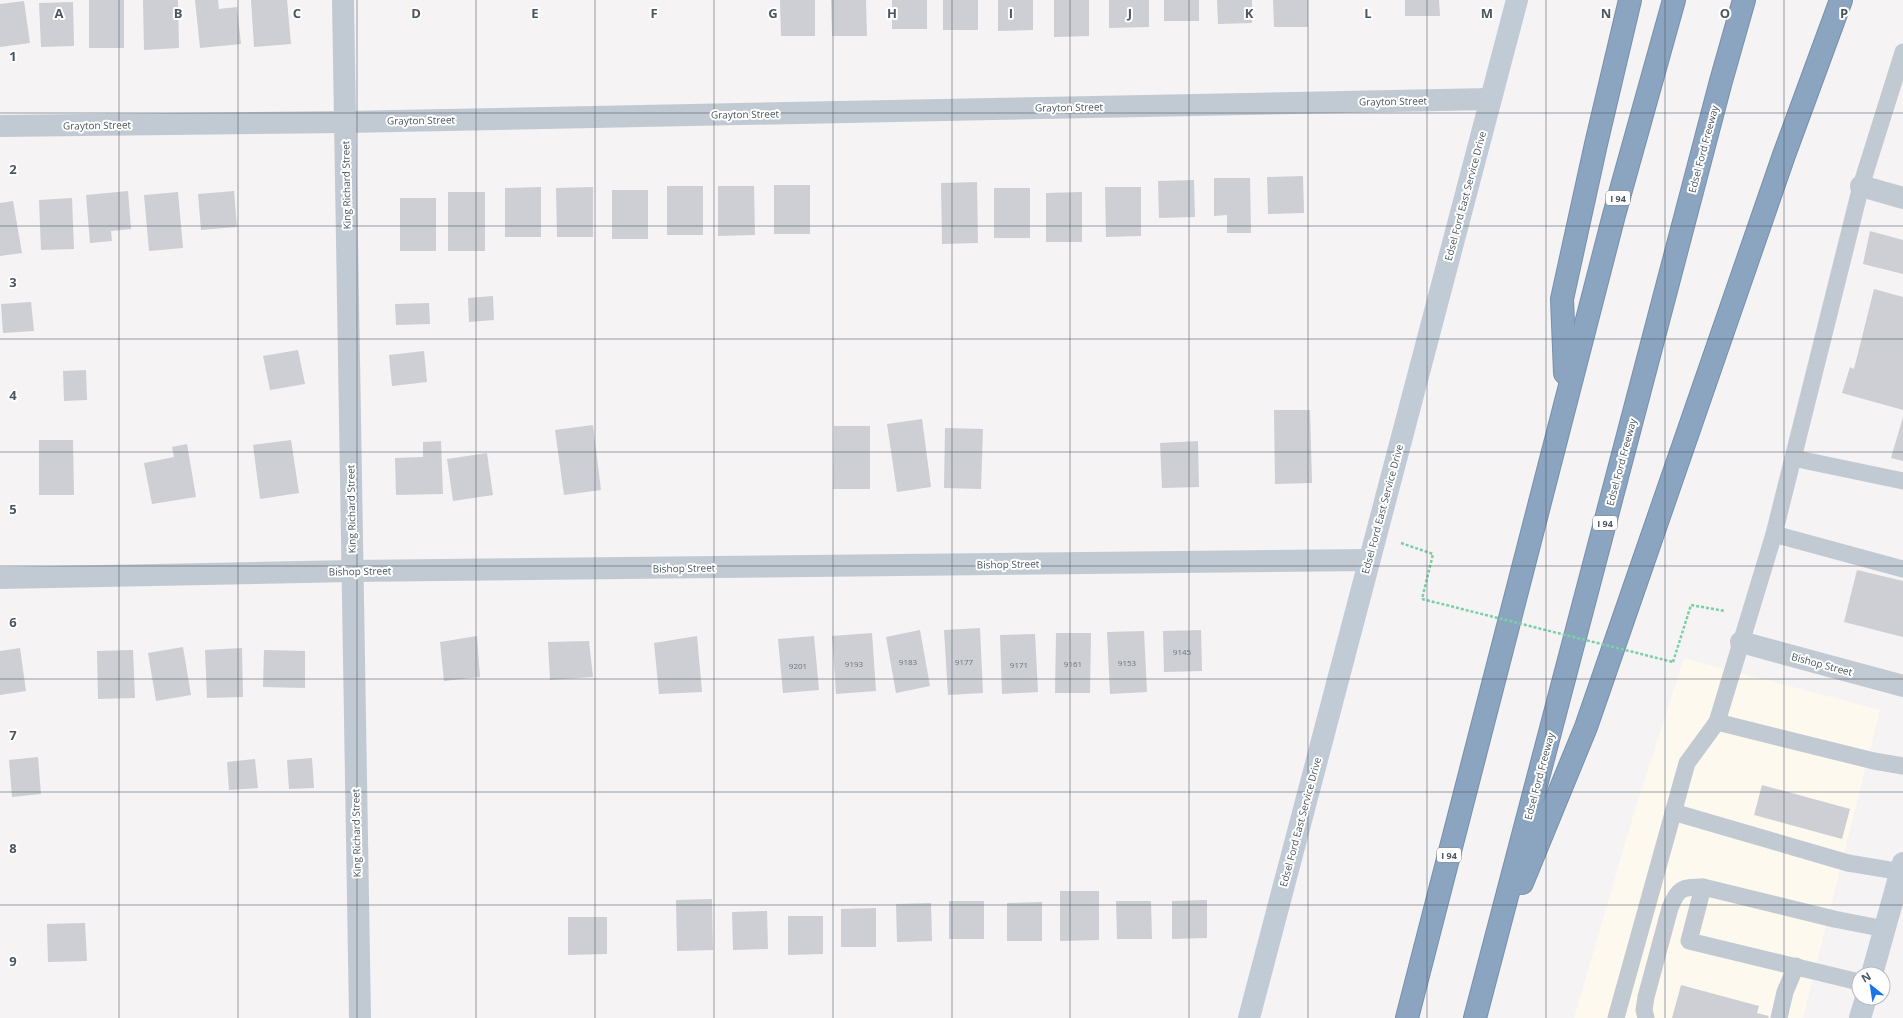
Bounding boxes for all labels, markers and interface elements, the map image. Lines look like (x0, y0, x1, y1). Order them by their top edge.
text: A (55, 4, 64, 22)
text: B (174, 4, 183, 22)
text: C (293, 4, 301, 22)
text: D (411, 4, 421, 22)
text: E (531, 4, 539, 22)
text: F (650, 4, 658, 22)
text: G (768, 4, 778, 22)
text: H (887, 4, 897, 22)
text: I (1009, 4, 1013, 22)
text: J (1127, 4, 1132, 22)
text: K (1245, 4, 1254, 22)
text: L (1364, 4, 1372, 22)
text: M (1481, 4, 1493, 22)
text: N (1601, 4, 1611, 22)
text: O (1720, 4, 1730, 22)
text: P (1840, 4, 1848, 22)
text: 1 (9, 47, 17, 65)
street label: Grayton Street (1359, 93, 1428, 109)
street label: Grayton Street (1035, 99, 1104, 115)
street label: Edsel Ford Freeway (1685, 103, 1722, 194)
street label: Grayton Street (711, 106, 780, 122)
street label: Grayton Street (387, 112, 456, 128)
street label: Grayton Street (63, 117, 132, 133)
street label: Edsel Ford East Service Drive (1441, 129, 1489, 262)
street label: King Richard Street (338, 140, 354, 229)
text: 2 (9, 160, 17, 178)
road number: I 94 (1606, 191, 1630, 205)
text: 3 (9, 273, 17, 291)
text: 4 (9, 386, 17, 404)
street label: Edsel Ford Freeway (1603, 416, 1640, 507)
street label: Edsel Ford East Service Drive (1358, 442, 1406, 575)
street label: King Richard Street (343, 464, 359, 553)
text: 5 (9, 500, 17, 518)
road number: I 94 (1593, 516, 1617, 530)
street label: Bishop Street (977, 556, 1040, 572)
street label: Bishop Street (653, 560, 716, 576)
street label: Bishop Street (329, 563, 392, 579)
text: 6 (9, 613, 17, 631)
house number: 9145 (1173, 646, 1192, 657)
street label: Bishop Street (1790, 649, 1854, 679)
house number: 9183 (899, 656, 918, 667)
house number: 9177 (955, 656, 974, 667)
house number: 9153 (1118, 657, 1137, 668)
house number: 9193 (845, 658, 864, 669)
house number: 9161 (1064, 658, 1082, 669)
house number: 9171 (1010, 659, 1028, 670)
house number: 9201 (789, 660, 807, 671)
text: 7 (9, 726, 17, 744)
street label: Edsel Ford Freeway (1521, 730, 1558, 821)
street label: Edsel Ford East Service Drive (1276, 755, 1324, 888)
street label: King Richard Street (348, 788, 364, 877)
text: 8 (9, 839, 17, 857)
road number: I 94 (1437, 848, 1461, 862)
text: 9 (9, 952, 17, 970)
north arrow (1851, 966, 1891, 1006)
text: N (1858, 968, 1873, 986)

